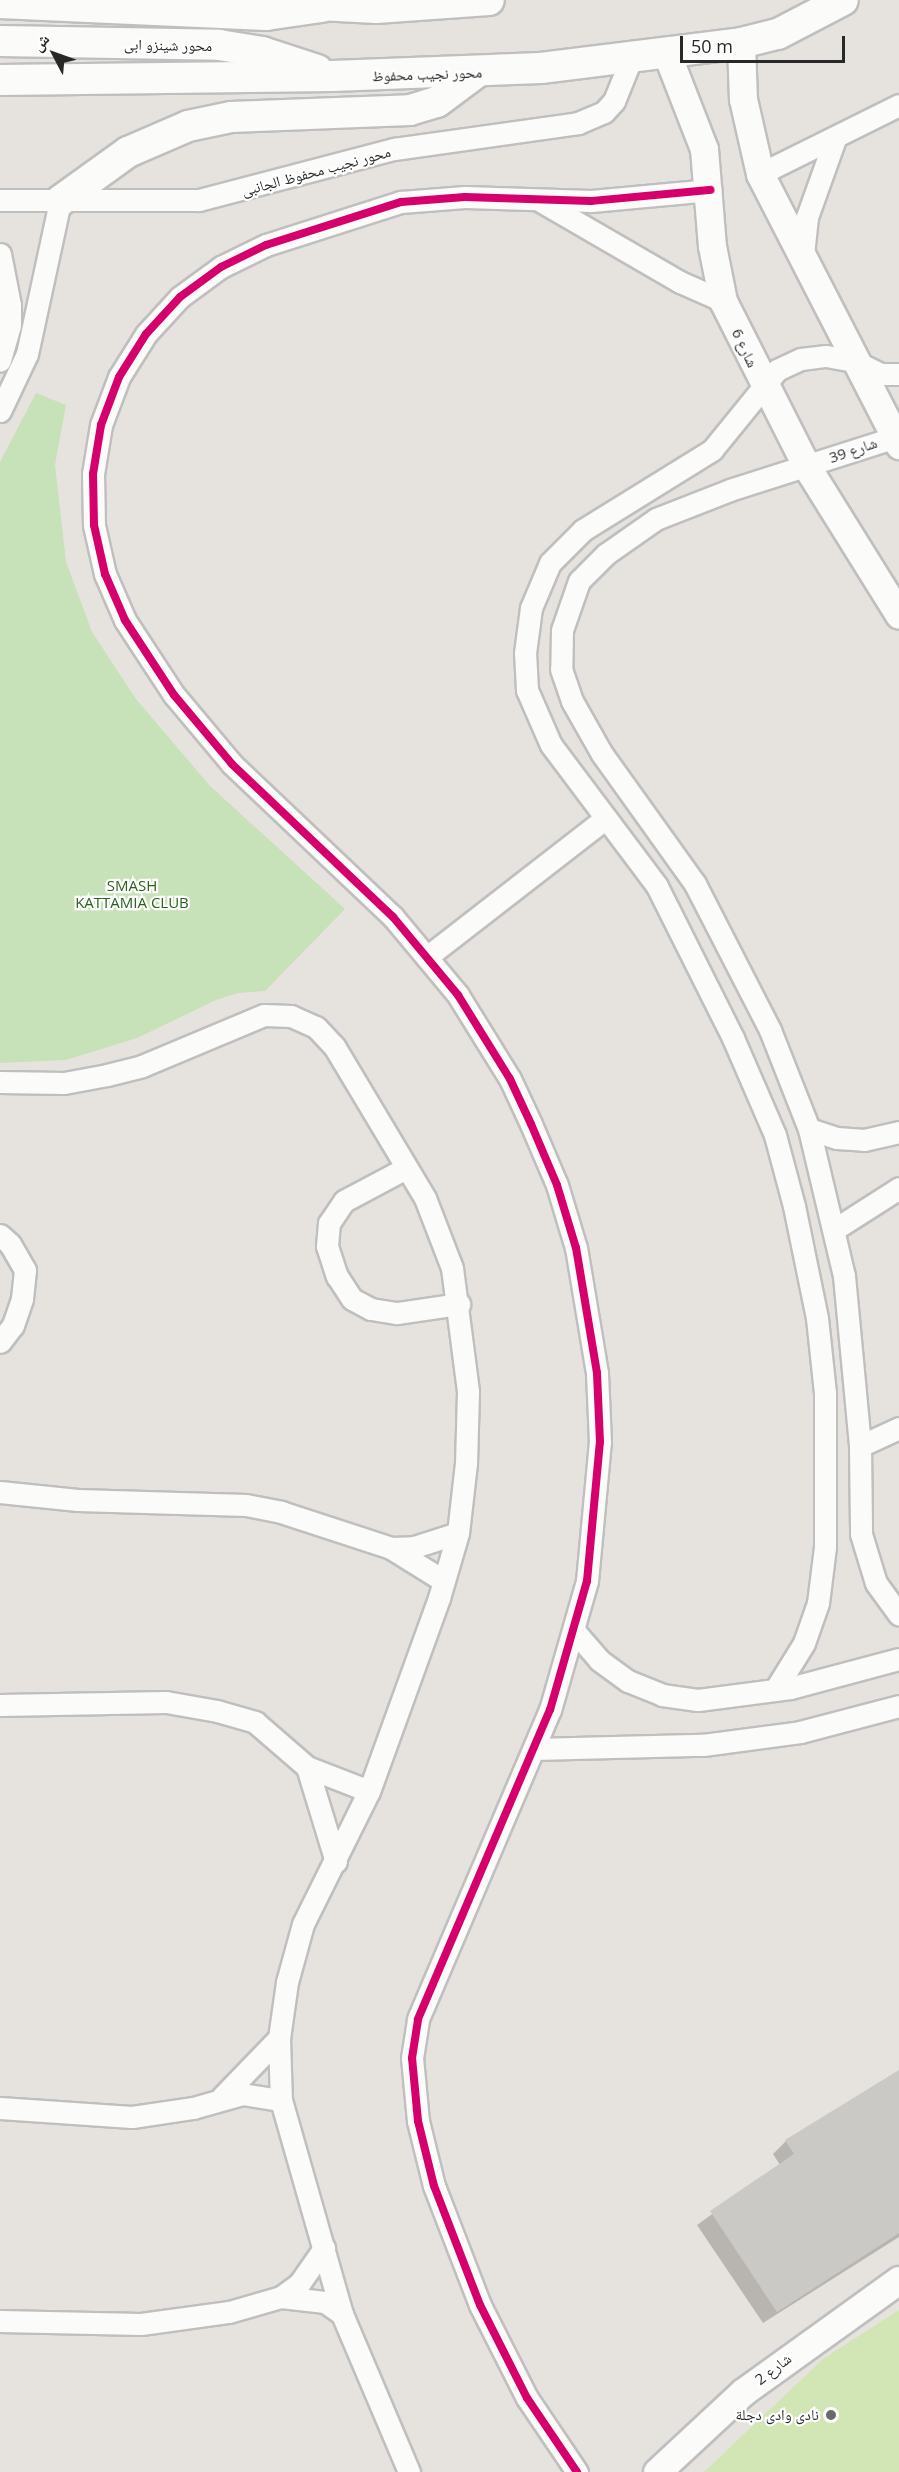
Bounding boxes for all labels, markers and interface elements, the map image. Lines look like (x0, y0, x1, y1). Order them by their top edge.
north arrow (24, 24, 84, 84)
scale bar (683, 24, 848, 62)
text: ش (27, 29, 54, 56)
text: 50 m (691, 34, 733, 58)
street label: محور شينزو ابى (124, 35, 212, 55)
street label: محور نجيب محفوظ (372, 63, 482, 85)
street label: محور نجيب محفوظ الجانبى (239, 142, 393, 200)
street label: شارع 6 (728, 326, 762, 370)
street label: شارع 39 (827, 433, 879, 467)
park label: SMASH KATTAMIA CLUB (75, 876, 189, 911)
street label: شارع 2 (751, 2349, 795, 2389)
place label: نادى وادى دجلة (736, 2406, 819, 2424)
marker: نادى وادى دجلة (824, 2408, 838, 2422)

